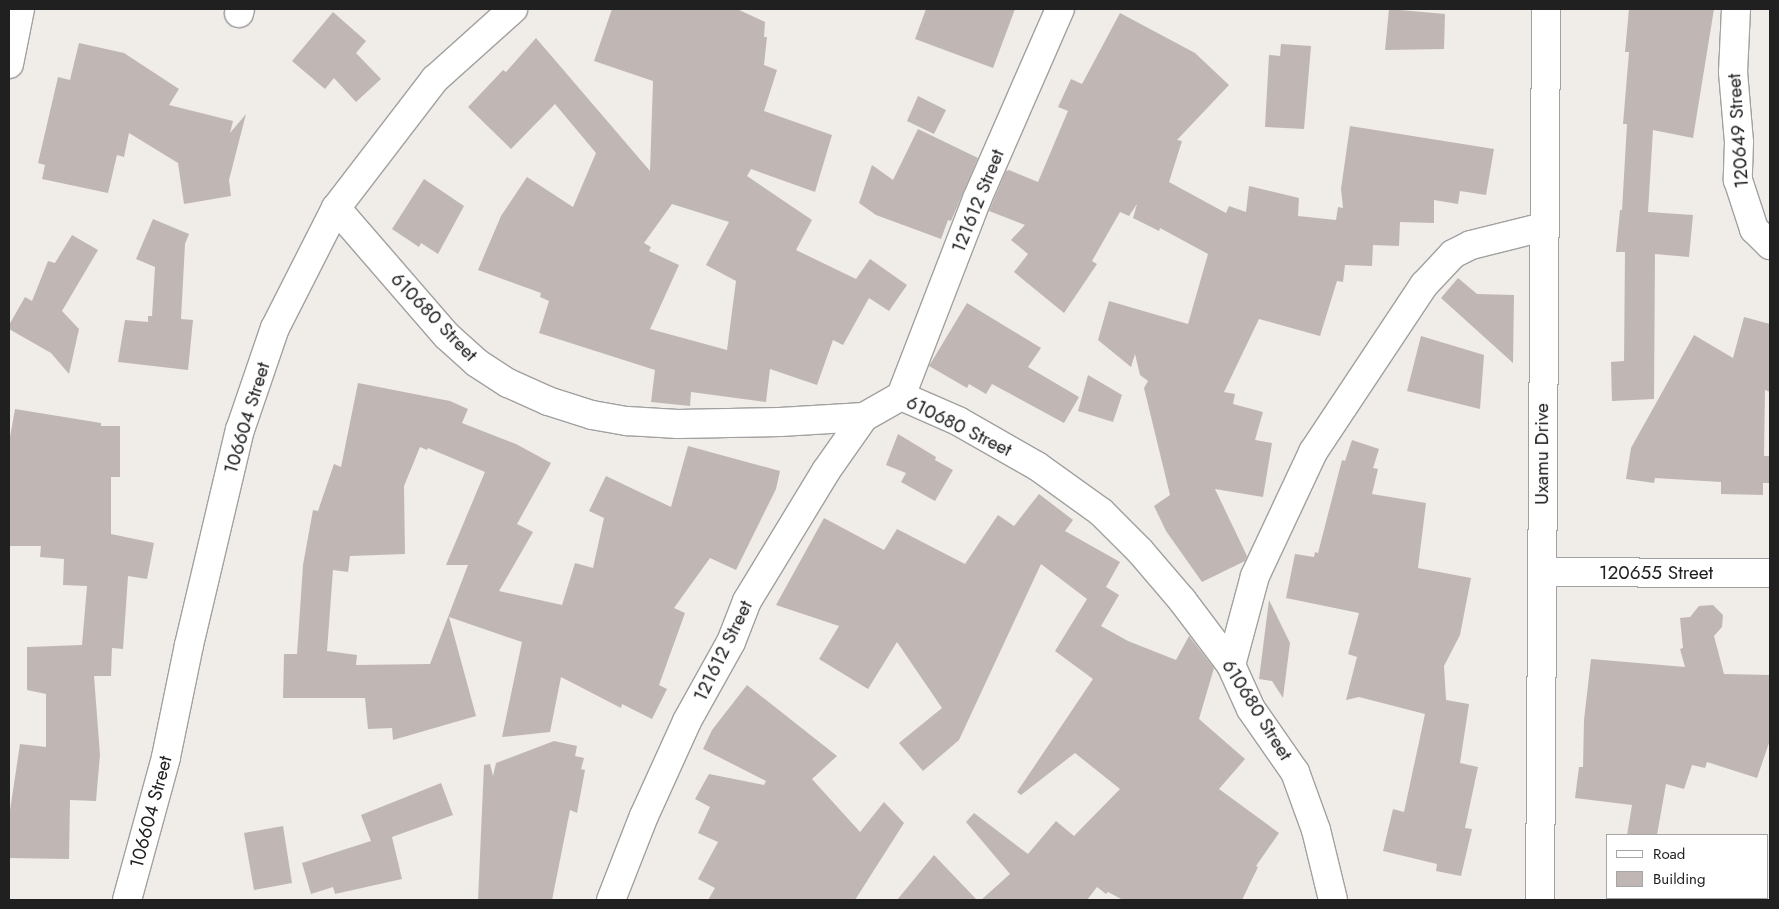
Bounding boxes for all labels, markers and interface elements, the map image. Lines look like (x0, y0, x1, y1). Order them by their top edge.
street label: 120649 Street (1723, 73, 1753, 189)
street label: 121612 Street (947, 146, 1009, 256)
street label: 610680 Street (386, 268, 482, 366)
street label: 106604 Street (219, 360, 275, 476)
street label: 610680 Street (902, 391, 1016, 461)
street label: Uxamu Drive (1531, 403, 1553, 505)
street label: 120655 Street (1599, 562, 1713, 584)
street label: 121612 Street (689, 597, 757, 705)
street label: 610680 Street (1217, 655, 1297, 765)
street label: 106604 Street (125, 753, 177, 871)
legend (1606, 834, 1769, 899)
text: Road (1653, 843, 1685, 865)
text: Building (1653, 868, 1705, 890)

